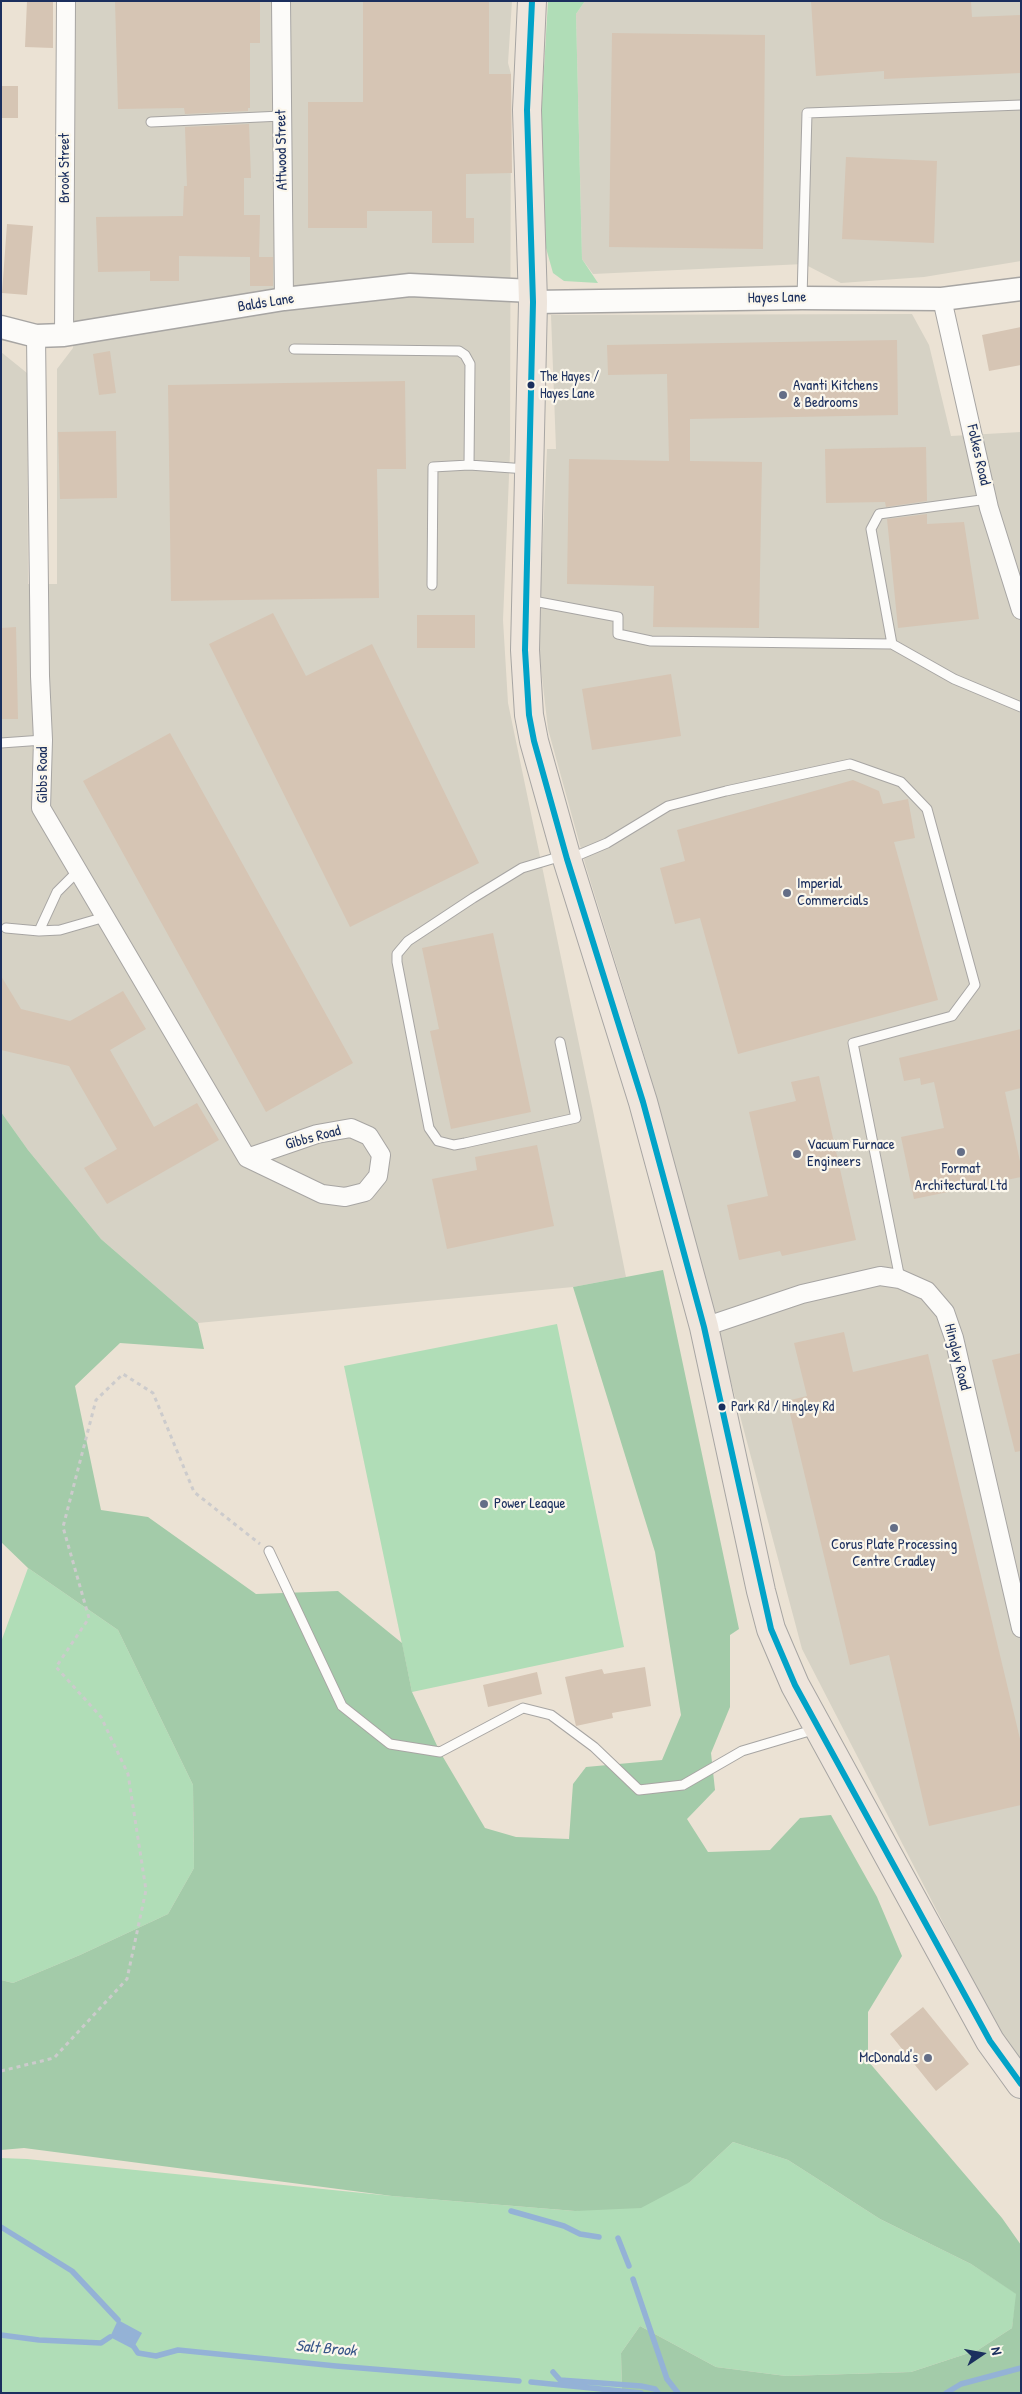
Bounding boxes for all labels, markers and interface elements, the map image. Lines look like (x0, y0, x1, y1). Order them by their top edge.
street label: Attwood Street (272, 109, 292, 191)
street label: Brook Street (56, 133, 74, 203)
street label: Hayes Lane (748, 288, 806, 308)
street label: Balds Lane (237, 290, 295, 316)
place label: The Hayes / Hayes Lane (540, 369, 599, 402)
place label: Avanti Kitchens & Bedrooms (793, 377, 878, 412)
marker: The Hayes / Hayes Lane (526, 380, 536, 390)
marker: Avanti Kitchens & Bedrooms (777, 389, 789, 401)
street label: Folkes Road (962, 423, 994, 487)
street label: Gibbs Road (34, 747, 52, 803)
place label: Imperial Commercials (797, 875, 868, 910)
marker: Imperial Commercials (781, 887, 793, 899)
street label: Gibbs Road (283, 1122, 343, 1154)
place label: Vacuum Furnace Engineers (807, 1136, 895, 1171)
marker: Format Architectural Ltd (955, 1146, 967, 1158)
marker: Vacuum Furnace Engineers (791, 1148, 803, 1160)
place label: Format Architectural Ltd (915, 1160, 1007, 1195)
street label: Hingley Road (940, 1322, 974, 1392)
place label: Park Rd / Hingley Rd (731, 1399, 834, 1415)
marker: Park Rd / Hingley Rd (717, 1402, 727, 1412)
place label: Power League (494, 1495, 565, 1513)
marker: Power League (478, 1498, 490, 1510)
marker: Corus Plate Processing Centre Cradley (888, 1522, 900, 1534)
place label: Corus Plate Processing Centre Cradley (831, 1536, 957, 1571)
place label: McDonald's (859, 2049, 918, 2067)
marker: McDonald's (922, 2052, 934, 2064)
north arrow (957, 2329, 1007, 2379)
water label: Salt Brook (295, 2337, 357, 2361)
text: N (987, 2345, 1007, 2356)

